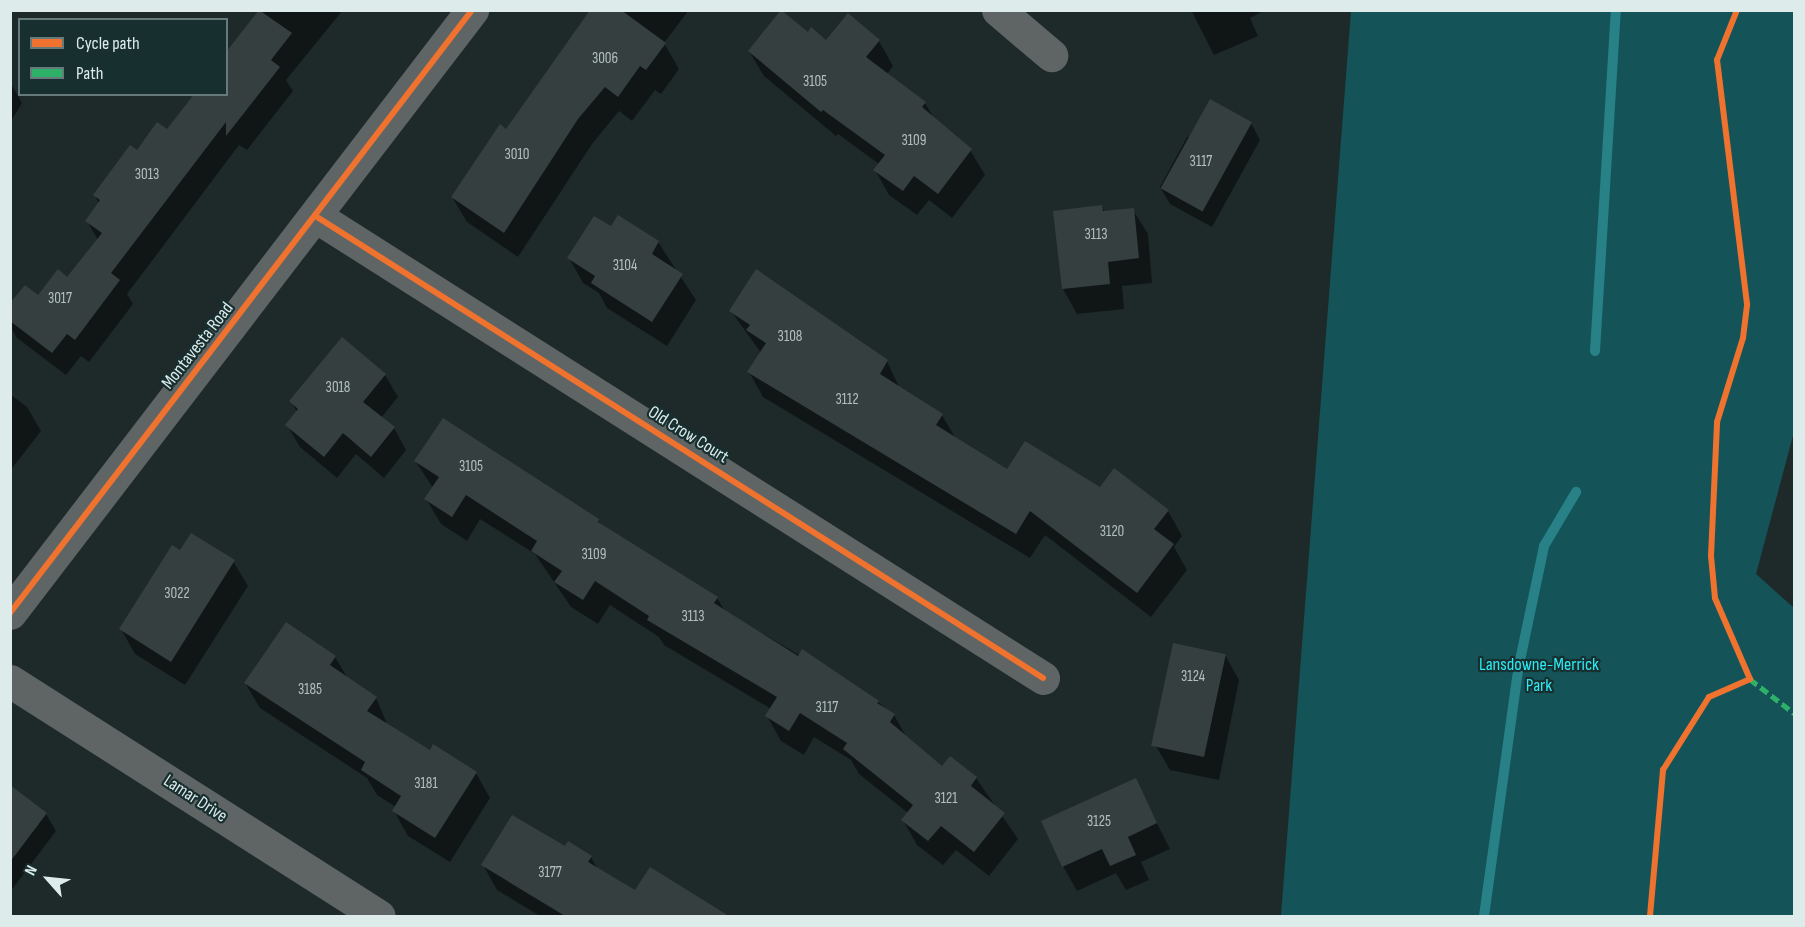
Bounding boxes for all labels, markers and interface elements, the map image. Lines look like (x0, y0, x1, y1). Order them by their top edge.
legend (18, 18, 228, 96)
text: Cycle path (76, 33, 140, 54)
house number: 3006 (592, 50, 618, 68)
text: Path (76, 63, 104, 84)
house number: 3105 (803, 73, 827, 91)
house number: 3109 (902, 132, 926, 150)
house number: 3010 (505, 146, 529, 164)
house number: 3117 (1190, 153, 1212, 171)
house number: 3013 (135, 166, 159, 184)
house number: 3113 (1084, 226, 1108, 244)
house number: 3104 (613, 257, 637, 275)
house number: 3017 (48, 290, 72, 308)
street label: Montavesta Road (158, 298, 238, 394)
house number: 3108 (778, 328, 802, 346)
house number: 3018 (326, 379, 350, 397)
house number: 3112 (835, 391, 859, 409)
street label: Old Crow Court (644, 402, 732, 468)
house number: 3105 (459, 458, 483, 476)
house number: 3120 (1100, 523, 1124, 541)
house number: 3109 (582, 546, 606, 564)
house number: 3022 (164, 585, 190, 603)
house number: 3113 (681, 608, 705, 626)
park label: Lansdowne-Merrick Park (1479, 655, 1599, 698)
house number: 3124 (1181, 668, 1205, 686)
house number: 3185 (298, 681, 322, 699)
house number: 3117 (816, 699, 838, 717)
street label: Lamar Drive (159, 770, 231, 828)
house number: 3181 (414, 775, 438, 793)
house number: 3121 (934, 790, 958, 808)
house number: 3125 (1087, 813, 1111, 831)
north arrow (18, 849, 78, 909)
text: N (21, 862, 42, 879)
house number: 3177 (538, 864, 562, 882)

